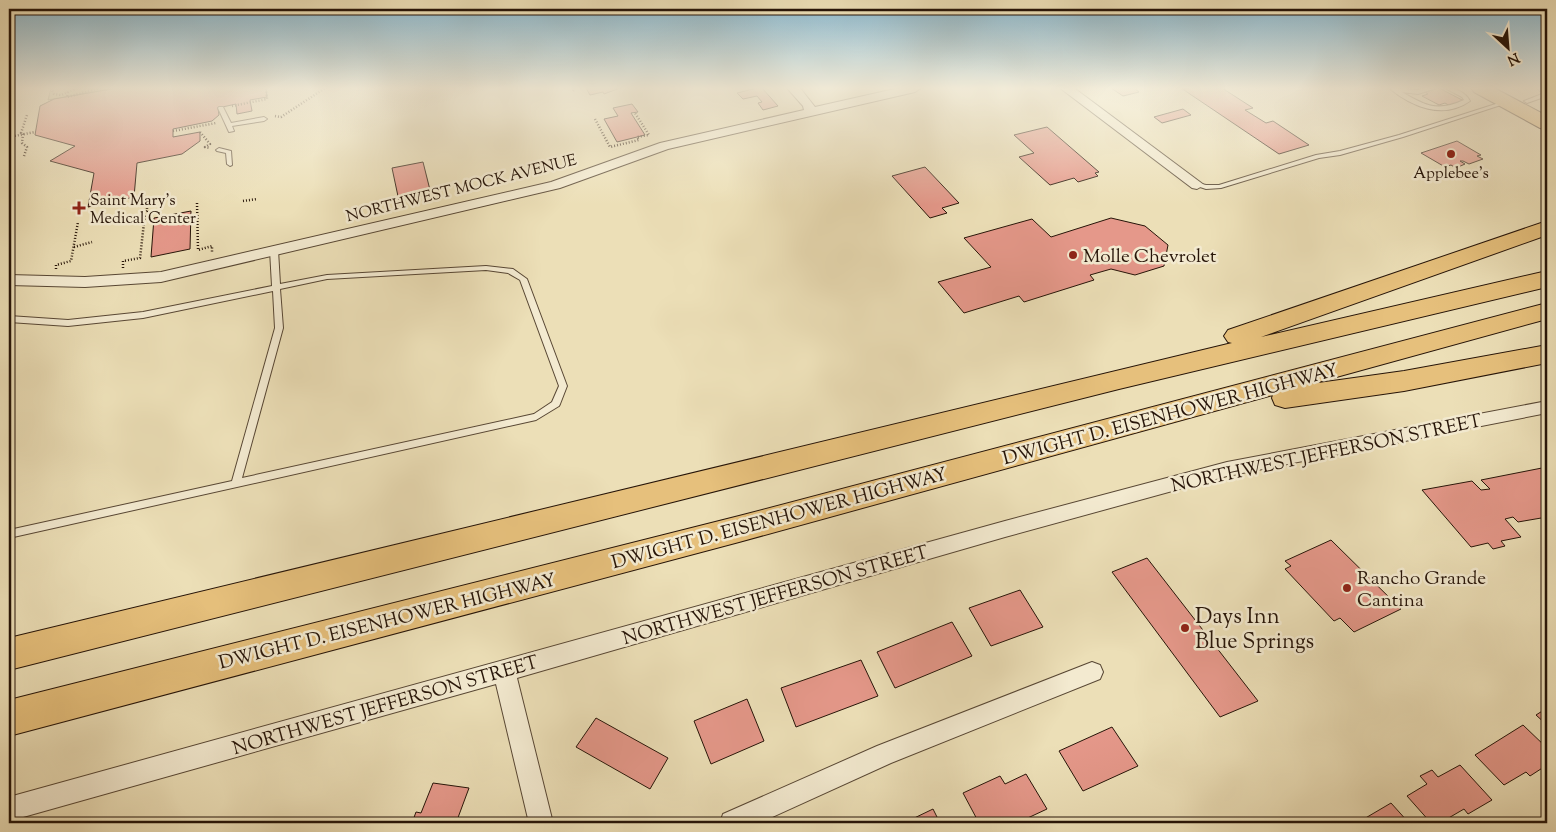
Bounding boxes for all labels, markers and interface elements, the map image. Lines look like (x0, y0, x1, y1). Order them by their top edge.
north arrow (1484, 22, 1534, 72)
text: N (1503, 46, 1522, 69)
marker: Applebee's (1445, 148, 1457, 160)
street label: NORTHWEST MOCK AVENUE (344, 150, 580, 229)
place label: Applebee's (1413, 163, 1489, 186)
place label: Saint Mary's Medical Center (90, 190, 196, 231)
marker: Saint Mary's Medical Center (72, 201, 86, 215)
place label: Molle Chevrolet (1083, 244, 1217, 271)
marker: Molle Chevrolet (1067, 249, 1079, 261)
street label: DWIGHT D. EISENHOWER HIGHWAY (1000, 357, 1342, 473)
street label: NORTHWEST JEFFERSON STREET (1169, 408, 1484, 501)
street label: DWIGHT D. EISENHOWER HIGHWAY (609, 461, 951, 577)
street label: NORTHWEST JEFFERSON STREET (620, 540, 932, 653)
place label: Rancho Grande Cantina (1357, 566, 1486, 615)
street label: DWIGHT D. EISENHOWER HIGHWAY (216, 567, 559, 677)
marker: Rancho Grande Cantina (1341, 582, 1353, 594)
place label: Days Inn Blue Springs (1195, 602, 1314, 659)
marker: Days Inn Blue Springs (1179, 622, 1191, 634)
street label: NORTHWEST JEFFERSON STREET (230, 650, 542, 763)

